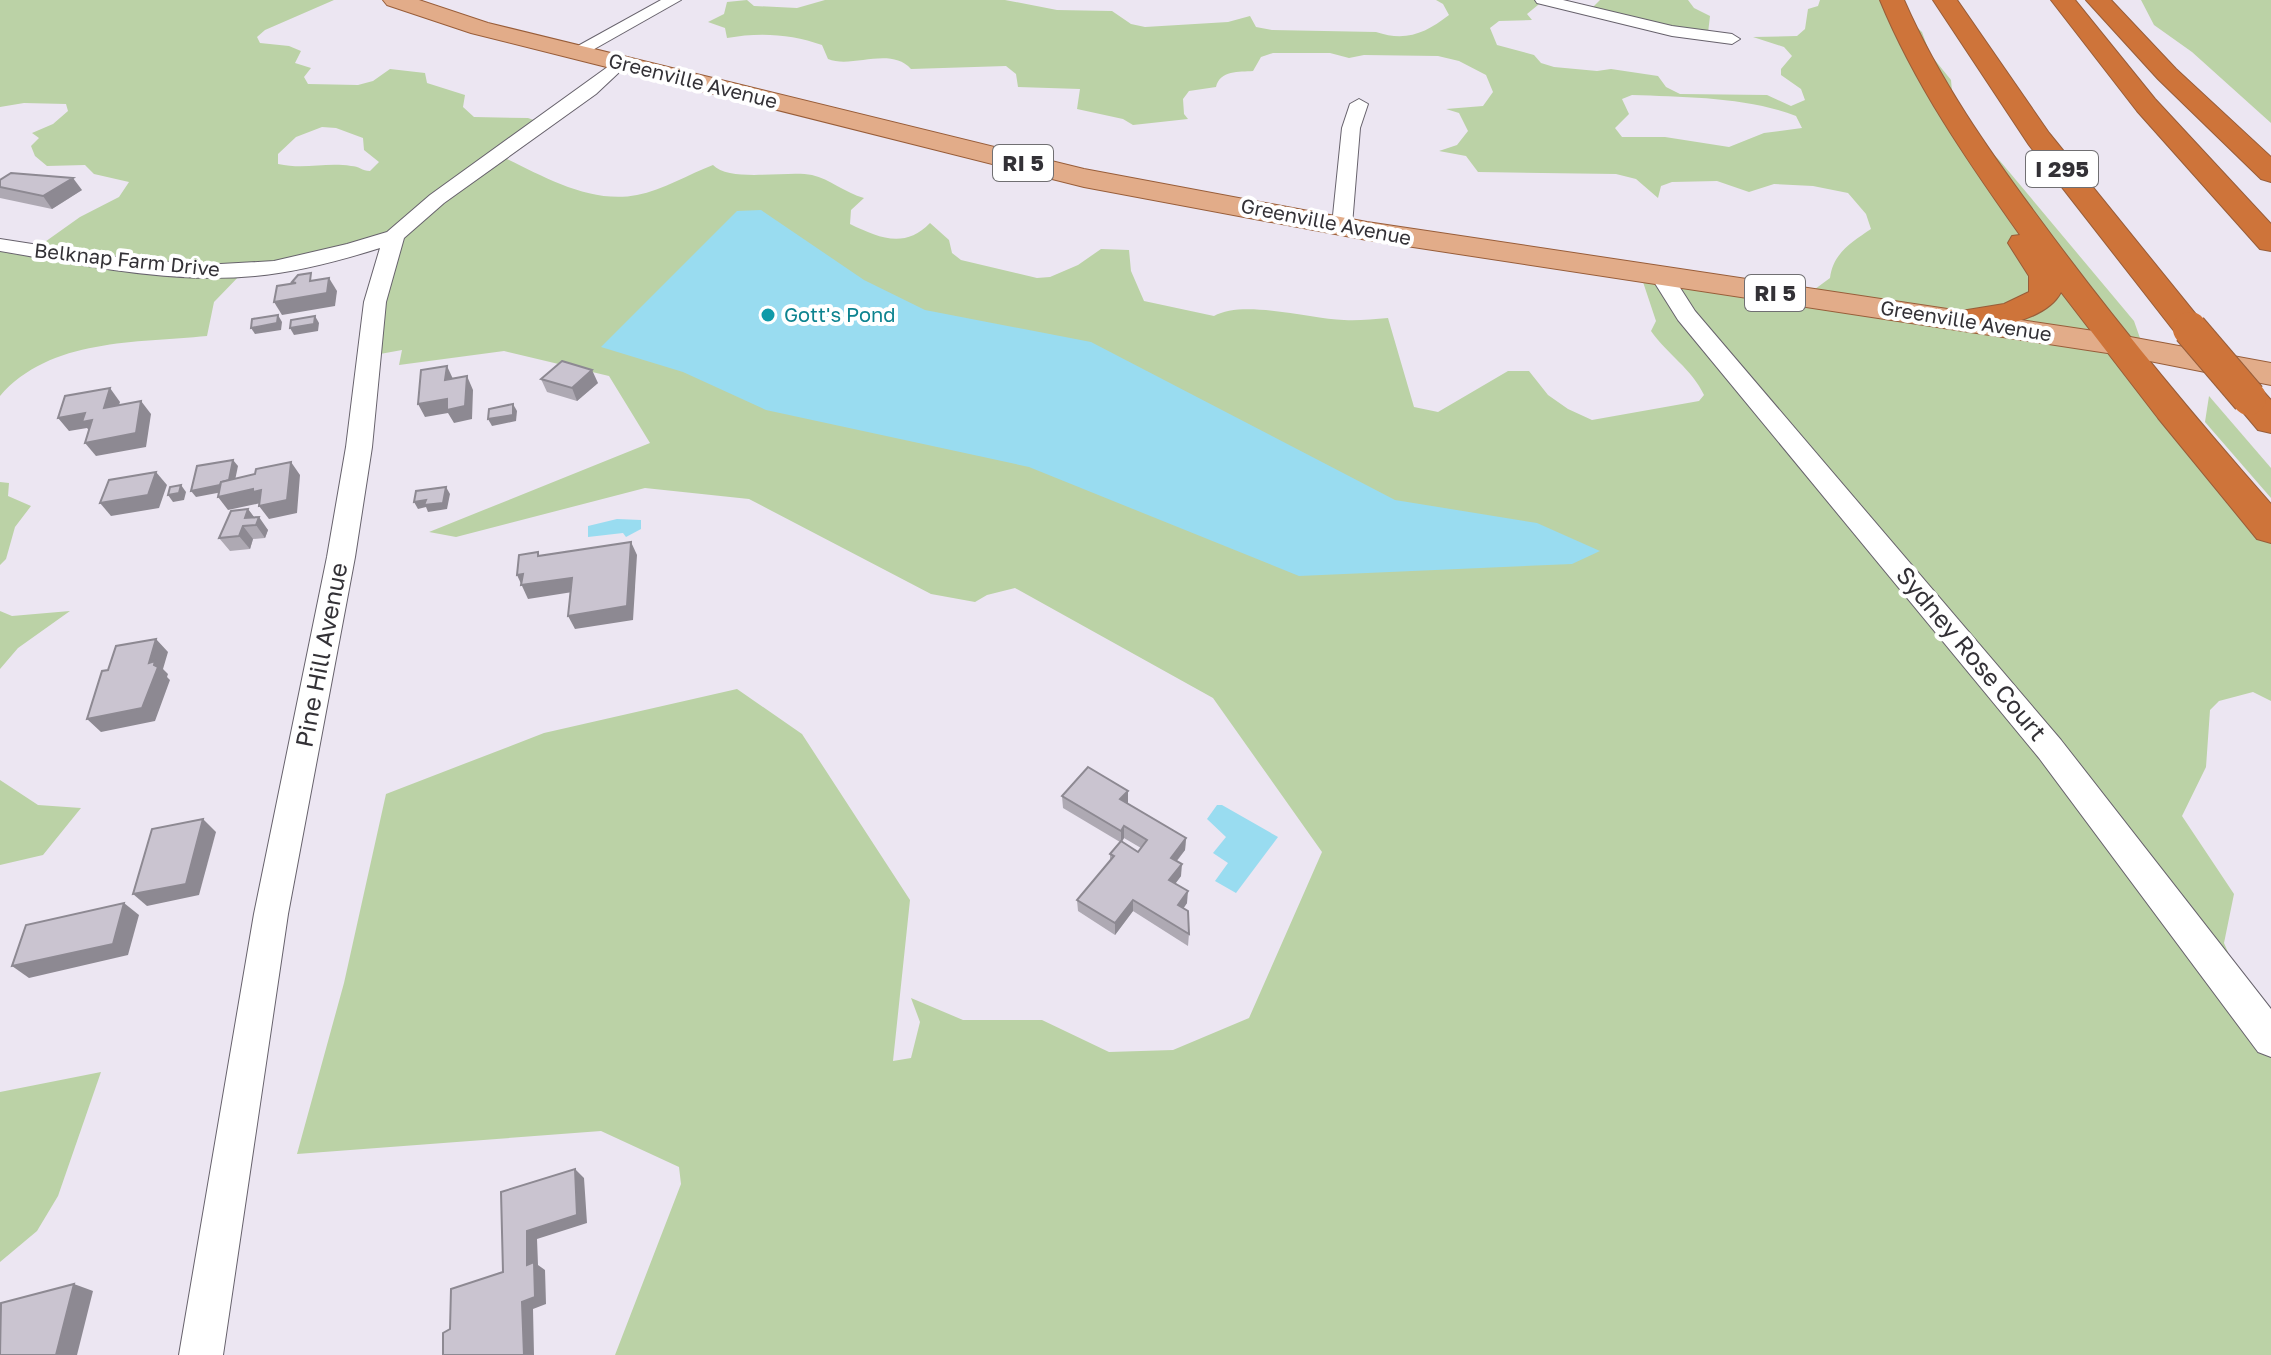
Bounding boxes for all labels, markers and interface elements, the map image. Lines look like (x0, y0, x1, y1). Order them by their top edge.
street label: Greenville Avenue (606, 47, 780, 113)
road number: RI 5 (993, 145, 1053, 181)
road number: I 295 (2026, 151, 2098, 187)
street label: Greenville Avenue (1239, 193, 1413, 249)
street label: Belknap Farm Drive (33, 237, 221, 281)
road number: RI 5 (1745, 275, 1805, 311)
street label: Greenville Avenue (1879, 295, 2054, 345)
place label: Gott's Pond (784, 302, 896, 326)
marker: Gott's Pond (759, 306, 777, 324)
street label: Pine Hill Avenue (288, 560, 353, 750)
street label: Sydney Rose Court (1891, 560, 2053, 746)

